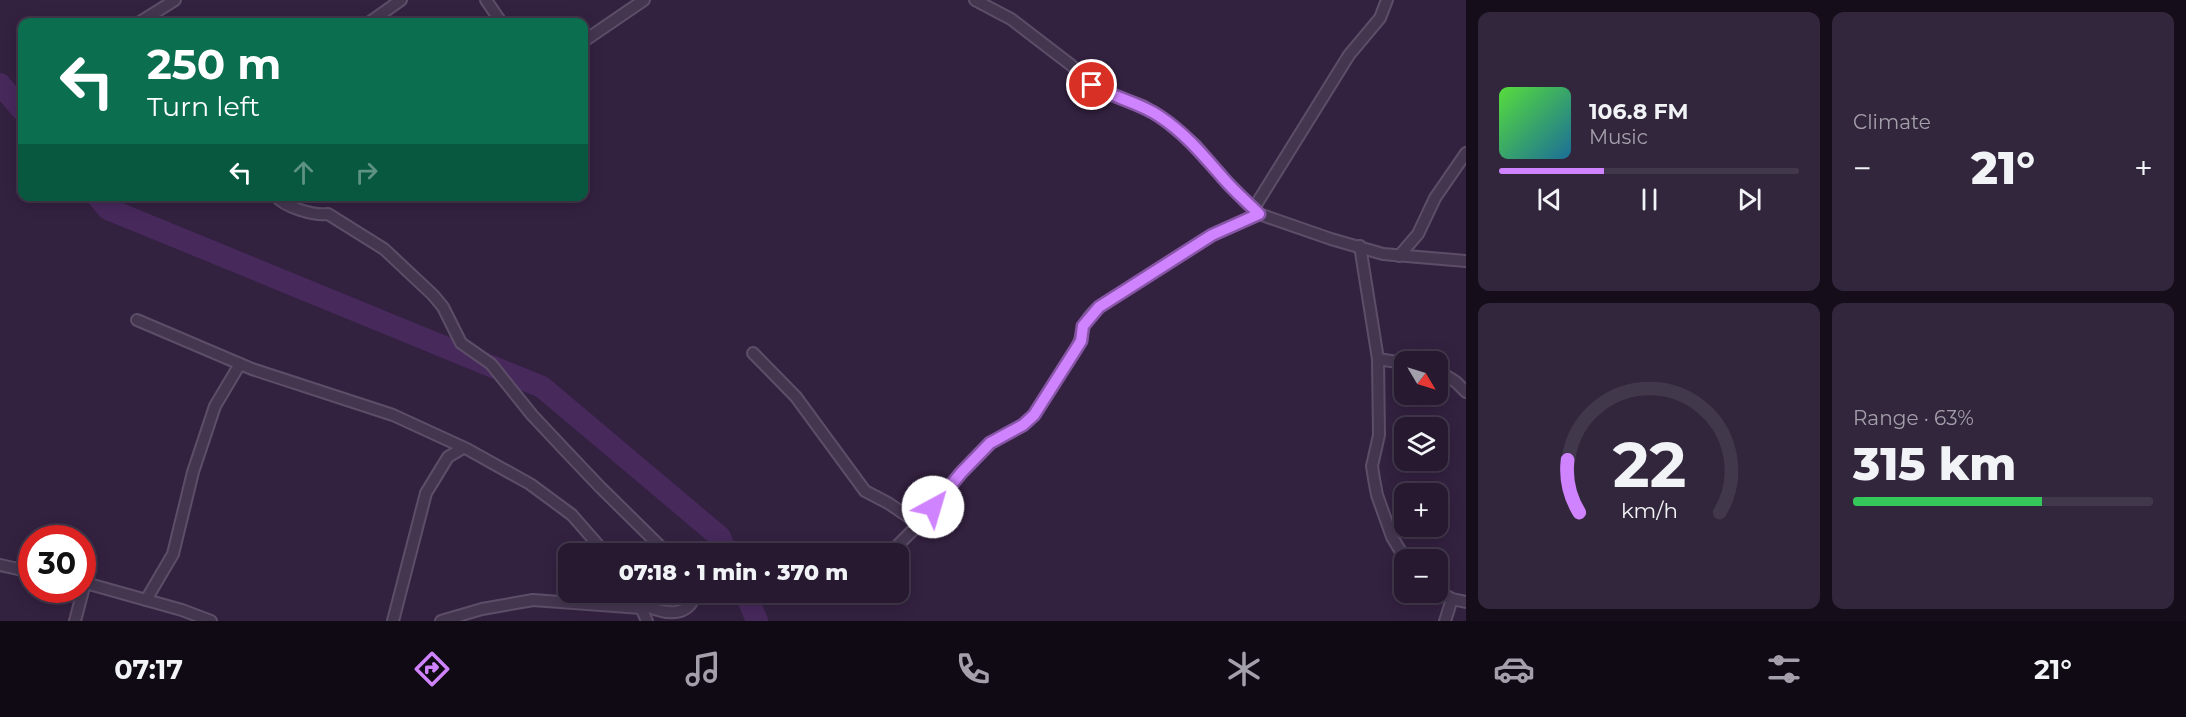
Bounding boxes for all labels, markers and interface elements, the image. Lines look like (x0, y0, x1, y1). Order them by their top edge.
text: 250 m (147, 38, 281, 90)
icon: left (48, 42, 126, 120)
pin (1066, 59, 1117, 110)
icon: arrive (1075, 68, 1108, 101)
text: Turn left (147, 90, 260, 123)
text: 106.8 FM (1589, 98, 1689, 125)
text: Climate (1853, 110, 1931, 134)
text: Music (1589, 125, 1648, 149)
text: 21° (1971, 140, 2035, 195)
text: − (1853, 148, 1872, 188)
text: + (2134, 148, 2153, 188)
icon: left (224, 156, 257, 189)
icon: ahead (287, 156, 320, 189)
icon: right (350, 156, 383, 189)
icon: previous (1533, 183, 1566, 216)
icon: pause (1633, 183, 1666, 216)
icon: next (1733, 183, 1766, 216)
north arrow (1394, 351, 1448, 405)
map controls (1394, 351, 1448, 603)
text: Range · 63% (1853, 406, 1974, 430)
button: layers (1394, 417, 1448, 471)
text: 22 (1612, 427, 1686, 503)
text: 315 km (1853, 436, 2016, 491)
position arrow (901, 475, 965, 539)
button: + (1394, 483, 1448, 537)
text: km/h (1620, 497, 1678, 523)
speed limit sign: 30 (18, 525, 96, 603)
button: − (1394, 549, 1448, 603)
text: 07:18 · 1 min · 370 m (619, 559, 848, 586)
icon: directions (411, 648, 453, 690)
icon: music (682, 648, 724, 690)
icon: phone (952, 648, 994, 690)
icon: climate (1223, 648, 1265, 690)
icon: car (1493, 648, 1535, 690)
icon: filters (1763, 648, 1805, 690)
text: 07:17 (114, 653, 183, 686)
text: 21° (2034, 653, 2072, 686)

